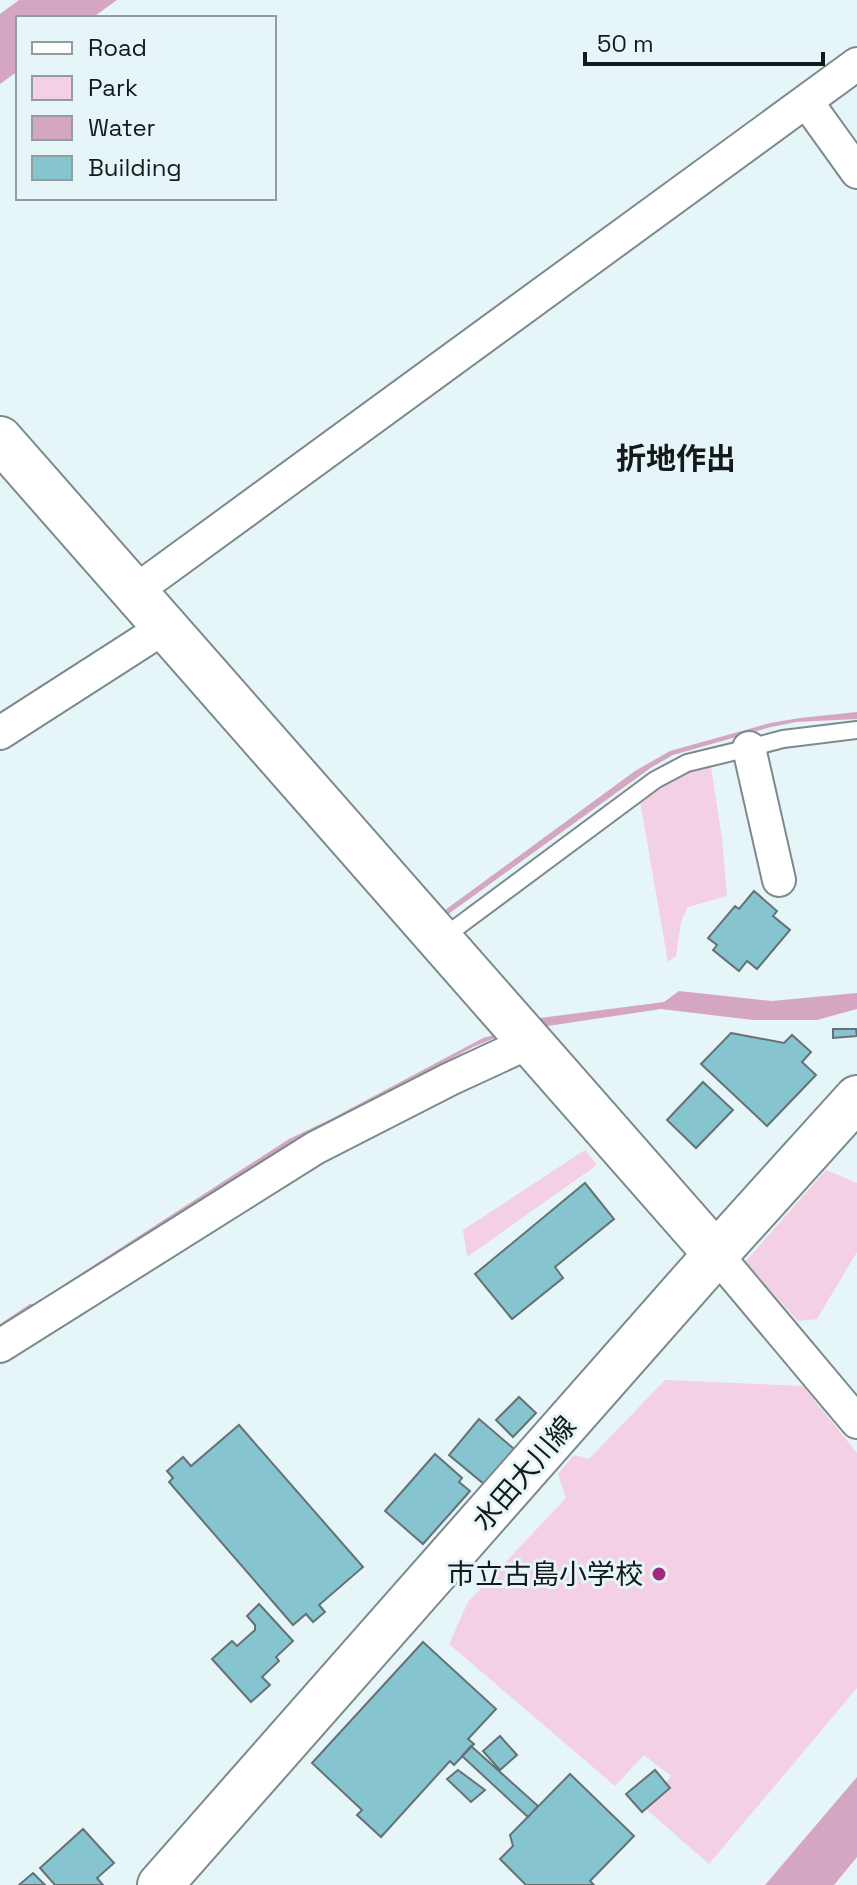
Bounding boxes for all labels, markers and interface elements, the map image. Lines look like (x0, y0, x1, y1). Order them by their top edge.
legend (16, 16, 276, 200)
scale bar (585, 16, 823, 66)
text: 50 m (597, 28, 654, 59)
text: Road (88, 32, 147, 63)
text: Park (88, 72, 138, 103)
text: Water (88, 112, 156, 143)
text: Building (88, 152, 182, 183)
district label: 折地作出 (616, 439, 736, 478)
street label: 水田大川線 (464, 1408, 584, 1538)
place label: 市立古島小学校 (447, 1556, 643, 1592)
marker: 市立古島小学校 (650, 1565, 668, 1583)

